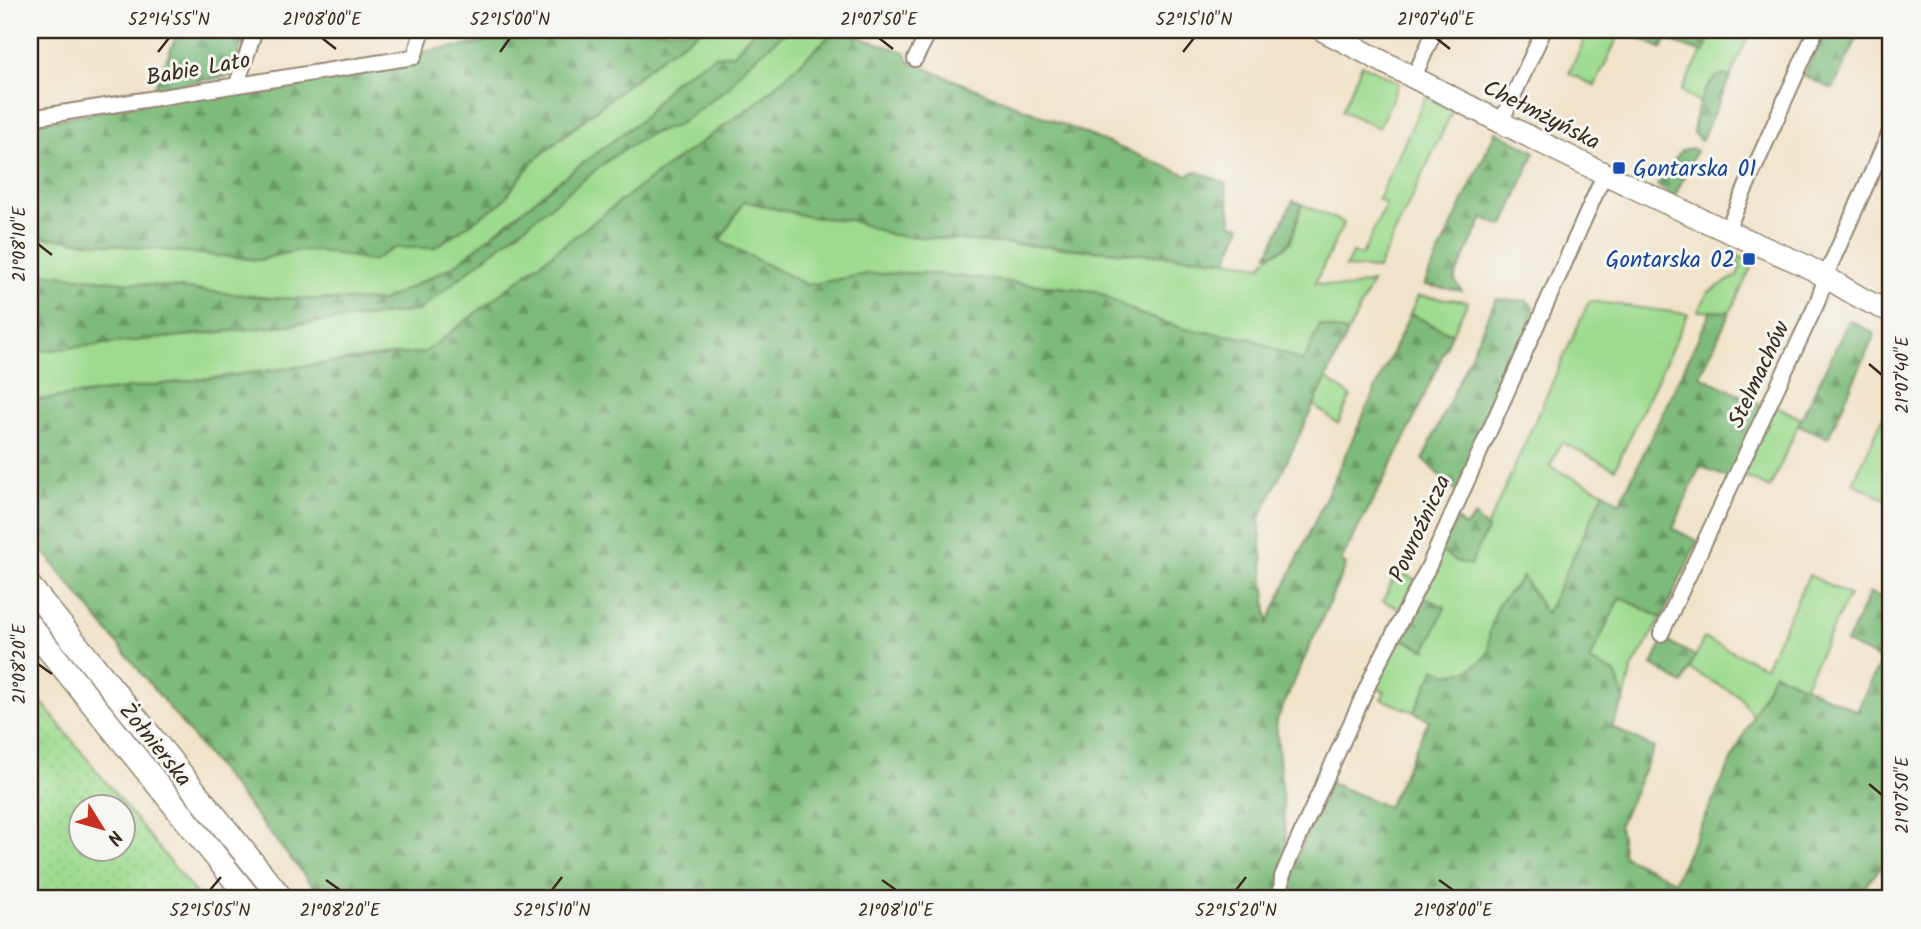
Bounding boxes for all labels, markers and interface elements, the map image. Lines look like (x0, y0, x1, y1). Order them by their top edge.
text: 52°14'55"N (128, 6, 210, 35)
text: 21°08'00"E (282, 6, 362, 35)
text: 52°15'00"N (470, 6, 550, 35)
text: 21°07'50"E (840, 6, 918, 35)
text: 52°15'10"N (1156, 6, 1232, 35)
text: 21°07'40"E (1397, 6, 1475, 35)
street label: Babie Lato (143, 43, 253, 97)
street label: Chełmżyńska (1476, 71, 1606, 161)
place label: Gontarska 01 (1633, 152, 1756, 188)
marker: Gontarska 01 (1611, 160, 1627, 176)
text: 21°08'10"E (6, 206, 35, 282)
place label: Gontarska 02 (1606, 243, 1735, 279)
marker: Gontarska 02 (1741, 251, 1757, 267)
street label: Stelmachów (1719, 315, 1801, 434)
text: 21°07'40"E (1889, 336, 1918, 414)
street label: Powroźnicza (1380, 469, 1461, 589)
text: 21°08'20"E (6, 623, 35, 704)
street label: Żołnierska (109, 695, 200, 795)
text: 21°07'50"E (1889, 756, 1918, 834)
north arrow (66, 792, 136, 862)
text: N (98, 823, 130, 851)
text: 52°15'05"N (170, 897, 250, 926)
text: 21°08'20"E (300, 897, 381, 926)
text: 52°15'10"N (514, 897, 590, 926)
text: 21°08'10"E (858, 897, 934, 926)
text: 52°15'20"N (1195, 897, 1277, 926)
text: 21°08'00"E (1413, 897, 1493, 926)

